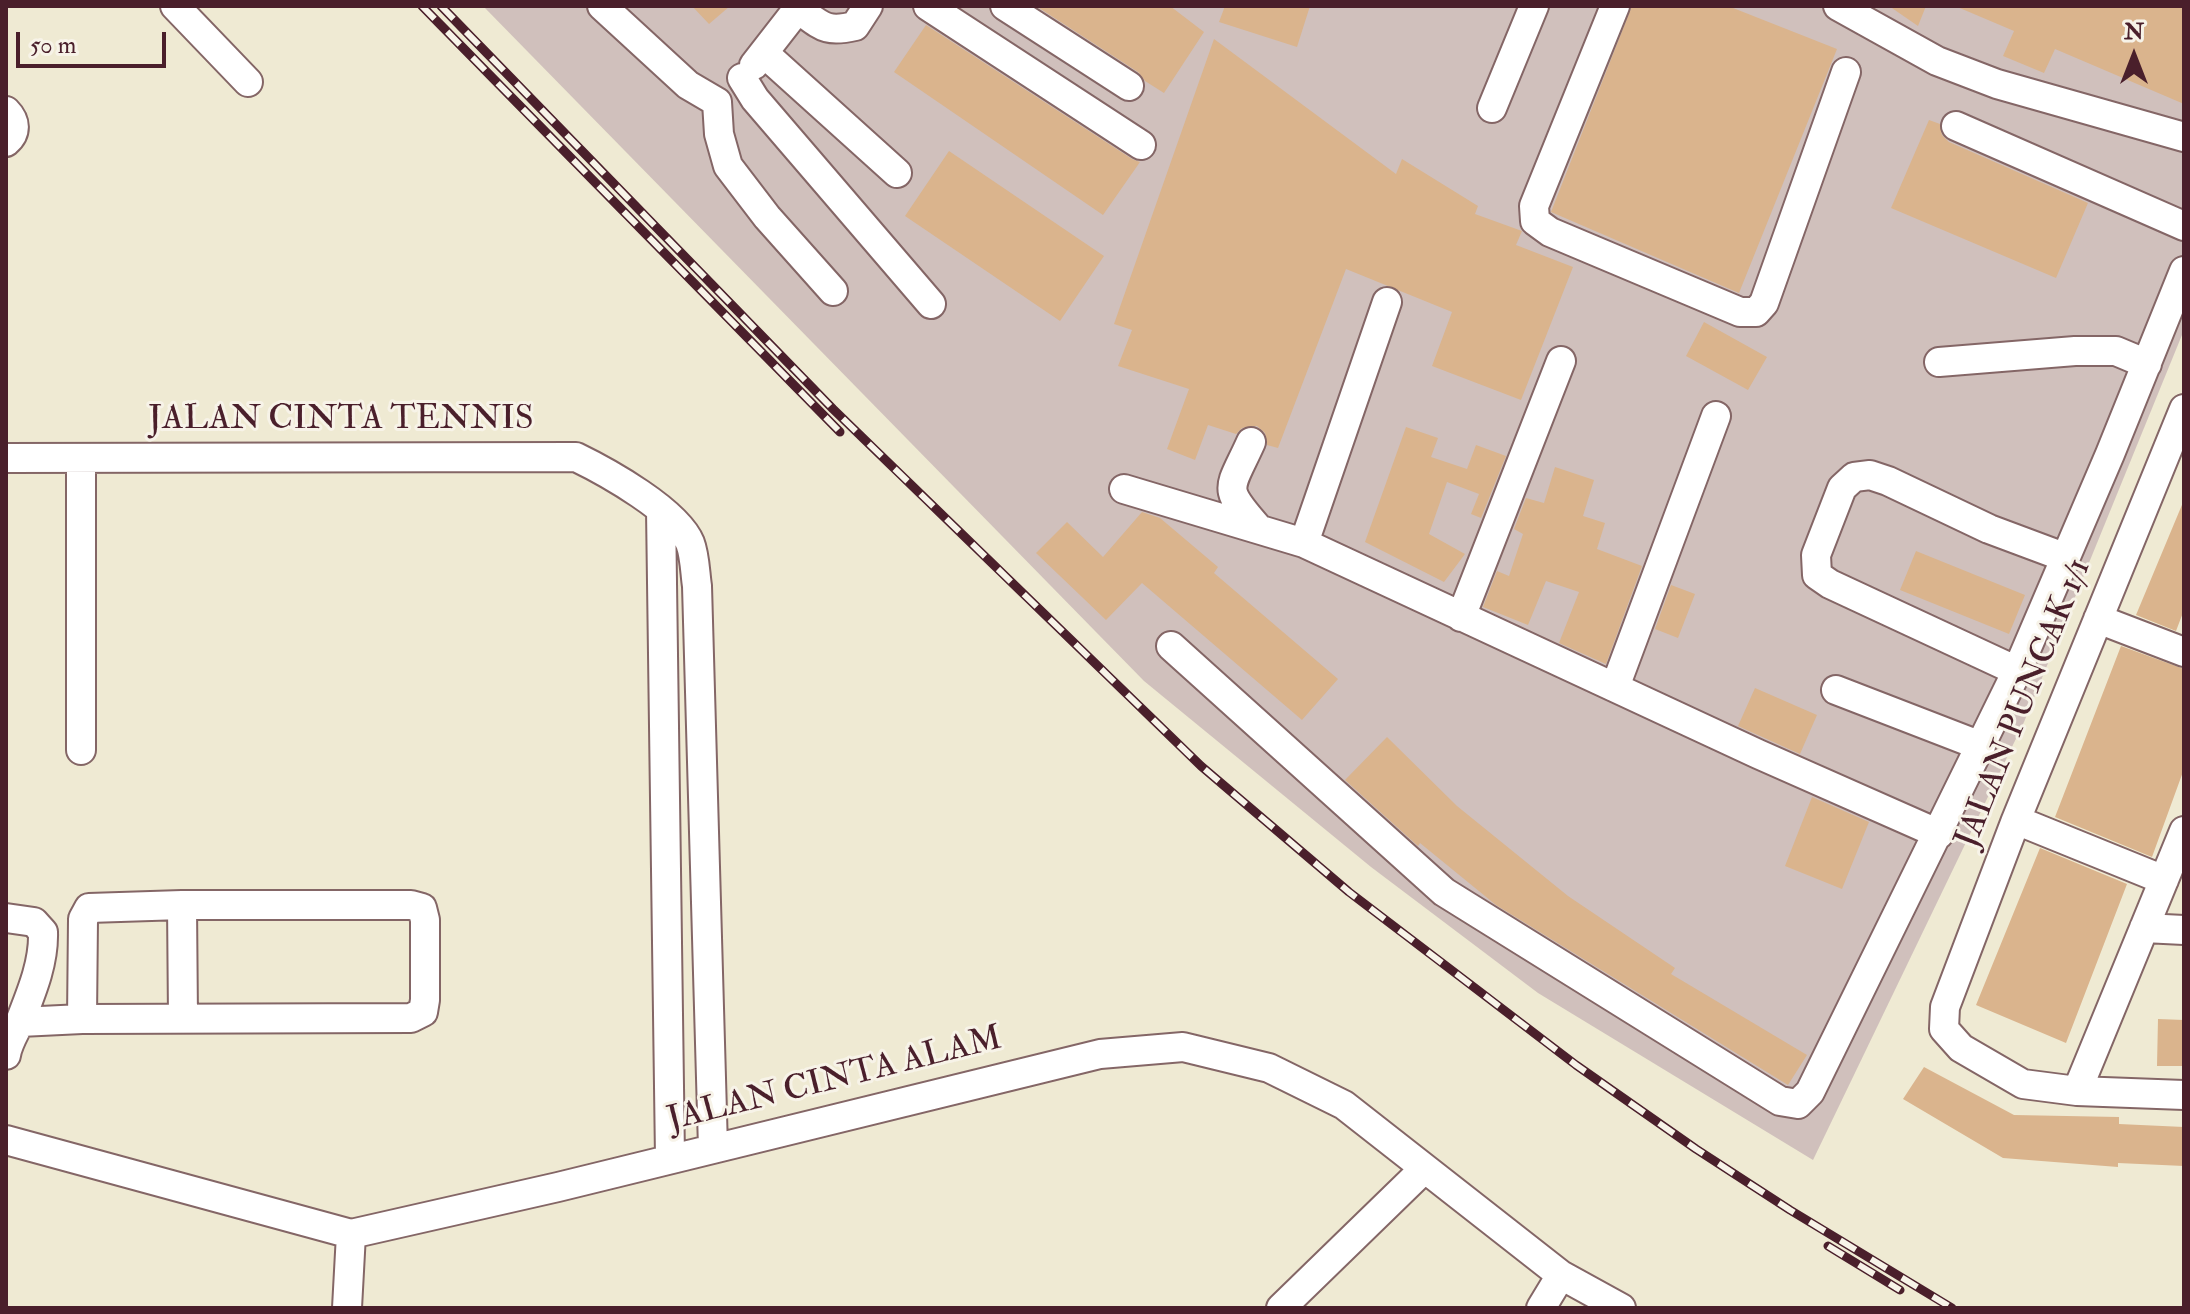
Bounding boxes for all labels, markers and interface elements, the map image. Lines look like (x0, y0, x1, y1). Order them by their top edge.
scale bar (20, 16, 170, 66)
north arrow (2094, 16, 2174, 96)
text: N (2124, 18, 2144, 46)
text: 50 m (30, 30, 76, 61)
street label: JALAN CINTA TENNIS (148, 401, 534, 441)
street label: JALAN PUNCAK 1/1 (1948, 553, 2102, 855)
street label: JALAN CINTA ALAM (663, 1020, 1007, 1142)

